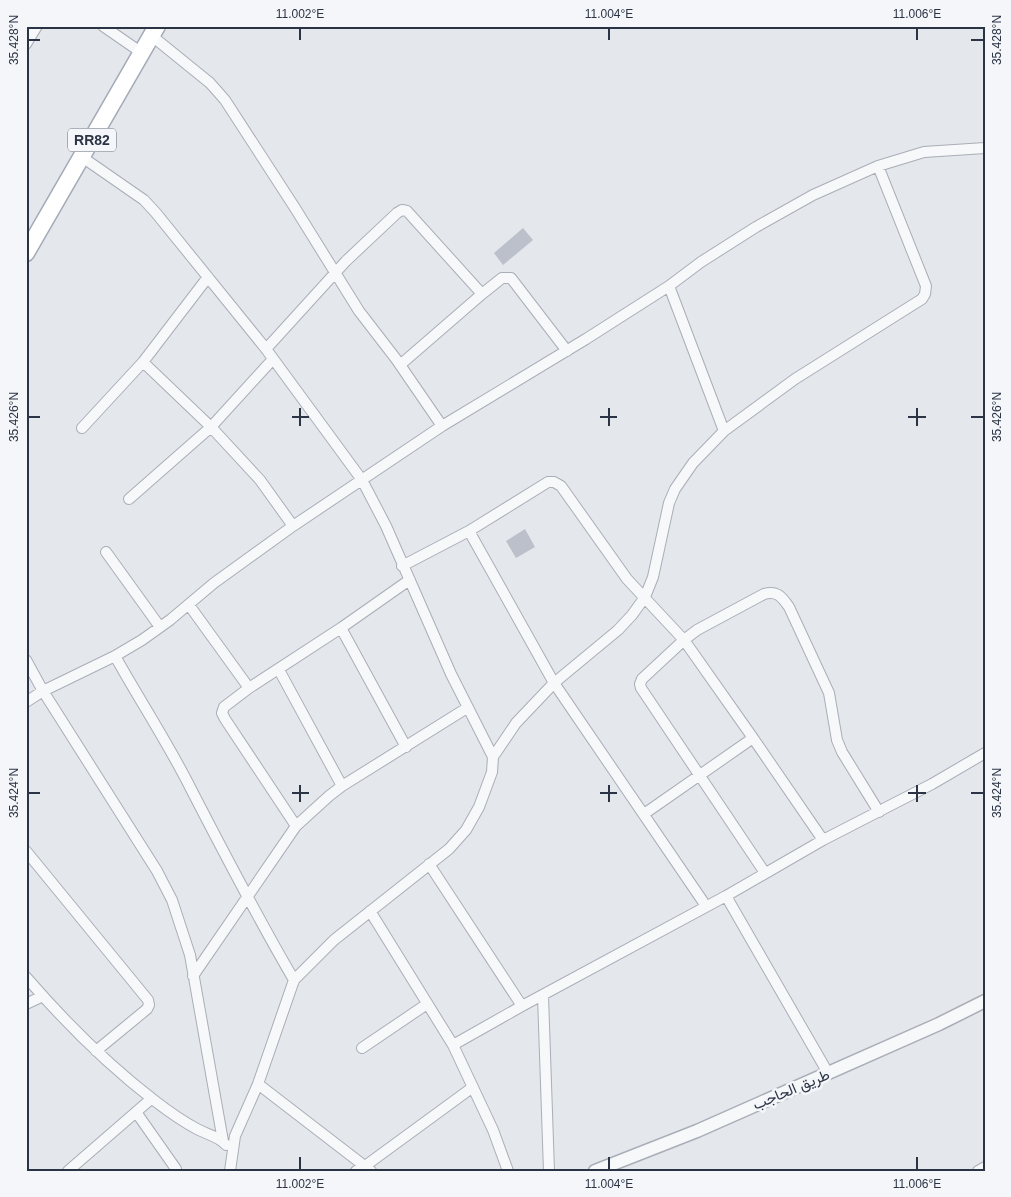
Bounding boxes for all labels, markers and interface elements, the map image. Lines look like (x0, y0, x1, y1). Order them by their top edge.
text: 11.002°E (276, 7, 324, 21)
text: 11.004°E (585, 7, 633, 21)
text: 11.006°E (893, 7, 941, 21)
text: 35.428°N (7, 15, 21, 65)
text: 35.428°N (990, 15, 1004, 65)
road number: RR82 (68, 128, 116, 152)
text: 35.426°N (7, 392, 21, 442)
text: 35.426°N (990, 392, 1004, 442)
text: 35.424°N (7, 768, 21, 818)
text: 35.424°N (990, 768, 1004, 818)
street label: طريق الحاجب (750, 1065, 833, 1115)
text: 11.002°E (276, 1177, 324, 1191)
text: 11.004°E (585, 1177, 633, 1191)
text: 11.006°E (893, 1177, 941, 1191)

